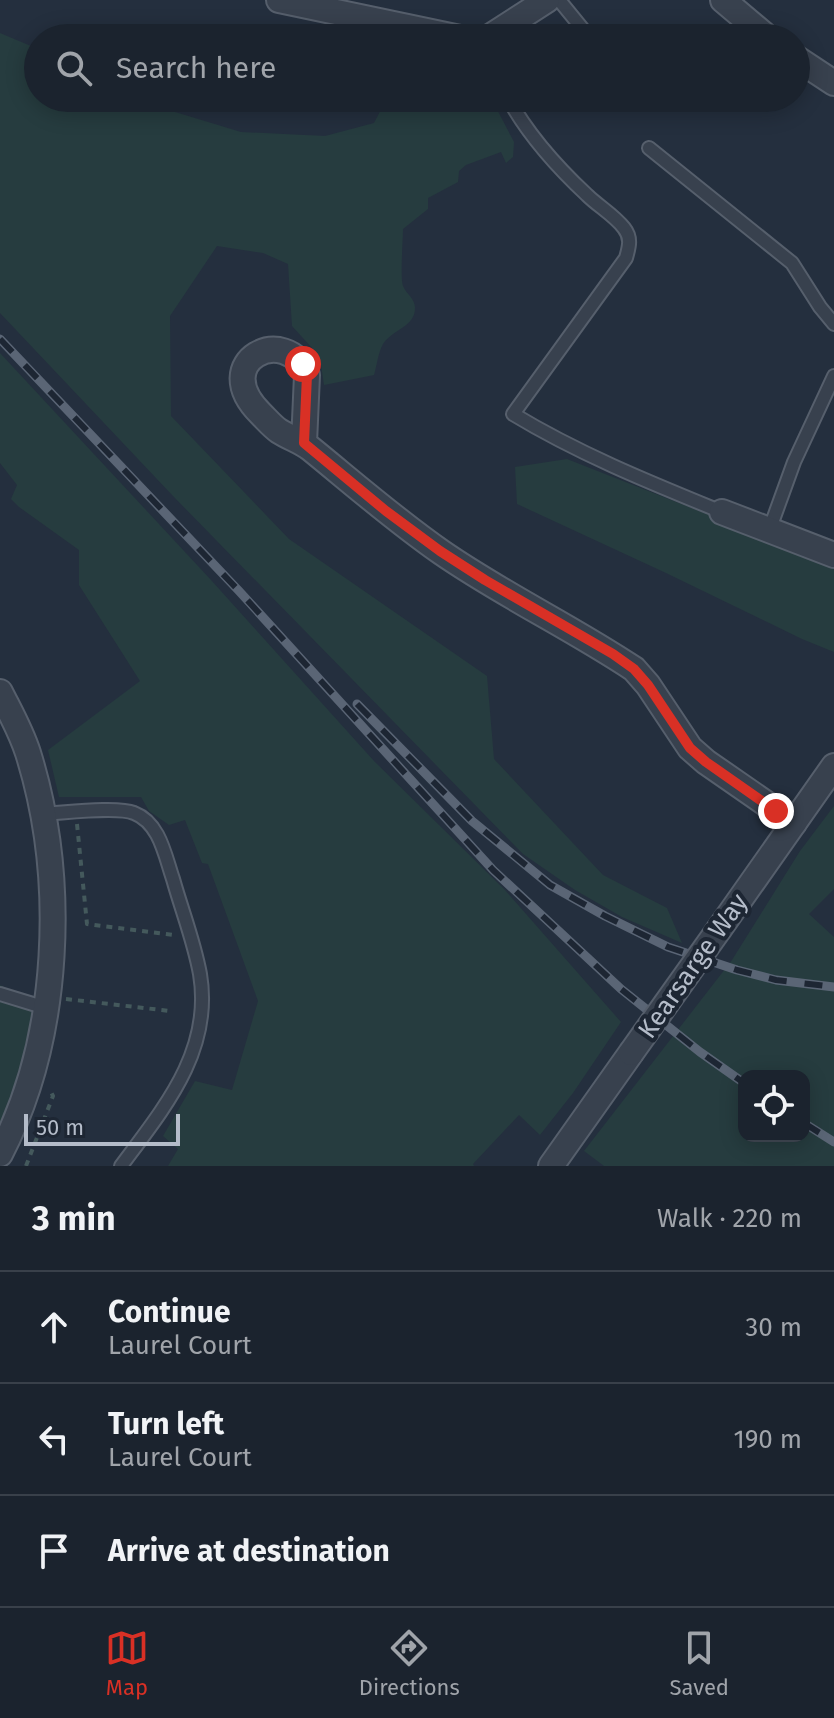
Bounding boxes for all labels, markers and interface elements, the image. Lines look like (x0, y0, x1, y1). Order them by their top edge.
search box (24, 24, 810, 112)
icon: search (52, 46, 96, 90)
text: Search here (116, 50, 276, 86)
route start (285, 346, 321, 382)
route end (758, 793, 794, 829)
street label: Kearsarge Way (632, 887, 754, 1044)
map controls (738, 1070, 810, 1142)
button: locate (738, 1070, 810, 1142)
scale bar (24, 1110, 180, 1146)
text: 50 m (36, 1114, 84, 1141)
text: 3 min (32, 1198, 116, 1239)
text: Walk · 220 m (657, 1203, 802, 1234)
text: Continue (108, 1294, 231, 1330)
icon: ahead (32, 1305, 76, 1349)
text: 30 m (745, 1312, 802, 1343)
text: Laurel Court (108, 1330, 252, 1361)
text: Turn left (108, 1406, 224, 1442)
icon: left (32, 1417, 76, 1461)
text: 190 m (733, 1424, 802, 1455)
text: Laurel Court (108, 1442, 252, 1473)
icon: arrive (32, 1529, 76, 1573)
text: Arrive at destination (108, 1533, 390, 1569)
tab: Map (105, 1626, 149, 1701)
tab: Directions (359, 1626, 460, 1701)
tab: Saved (670, 1626, 729, 1701)

